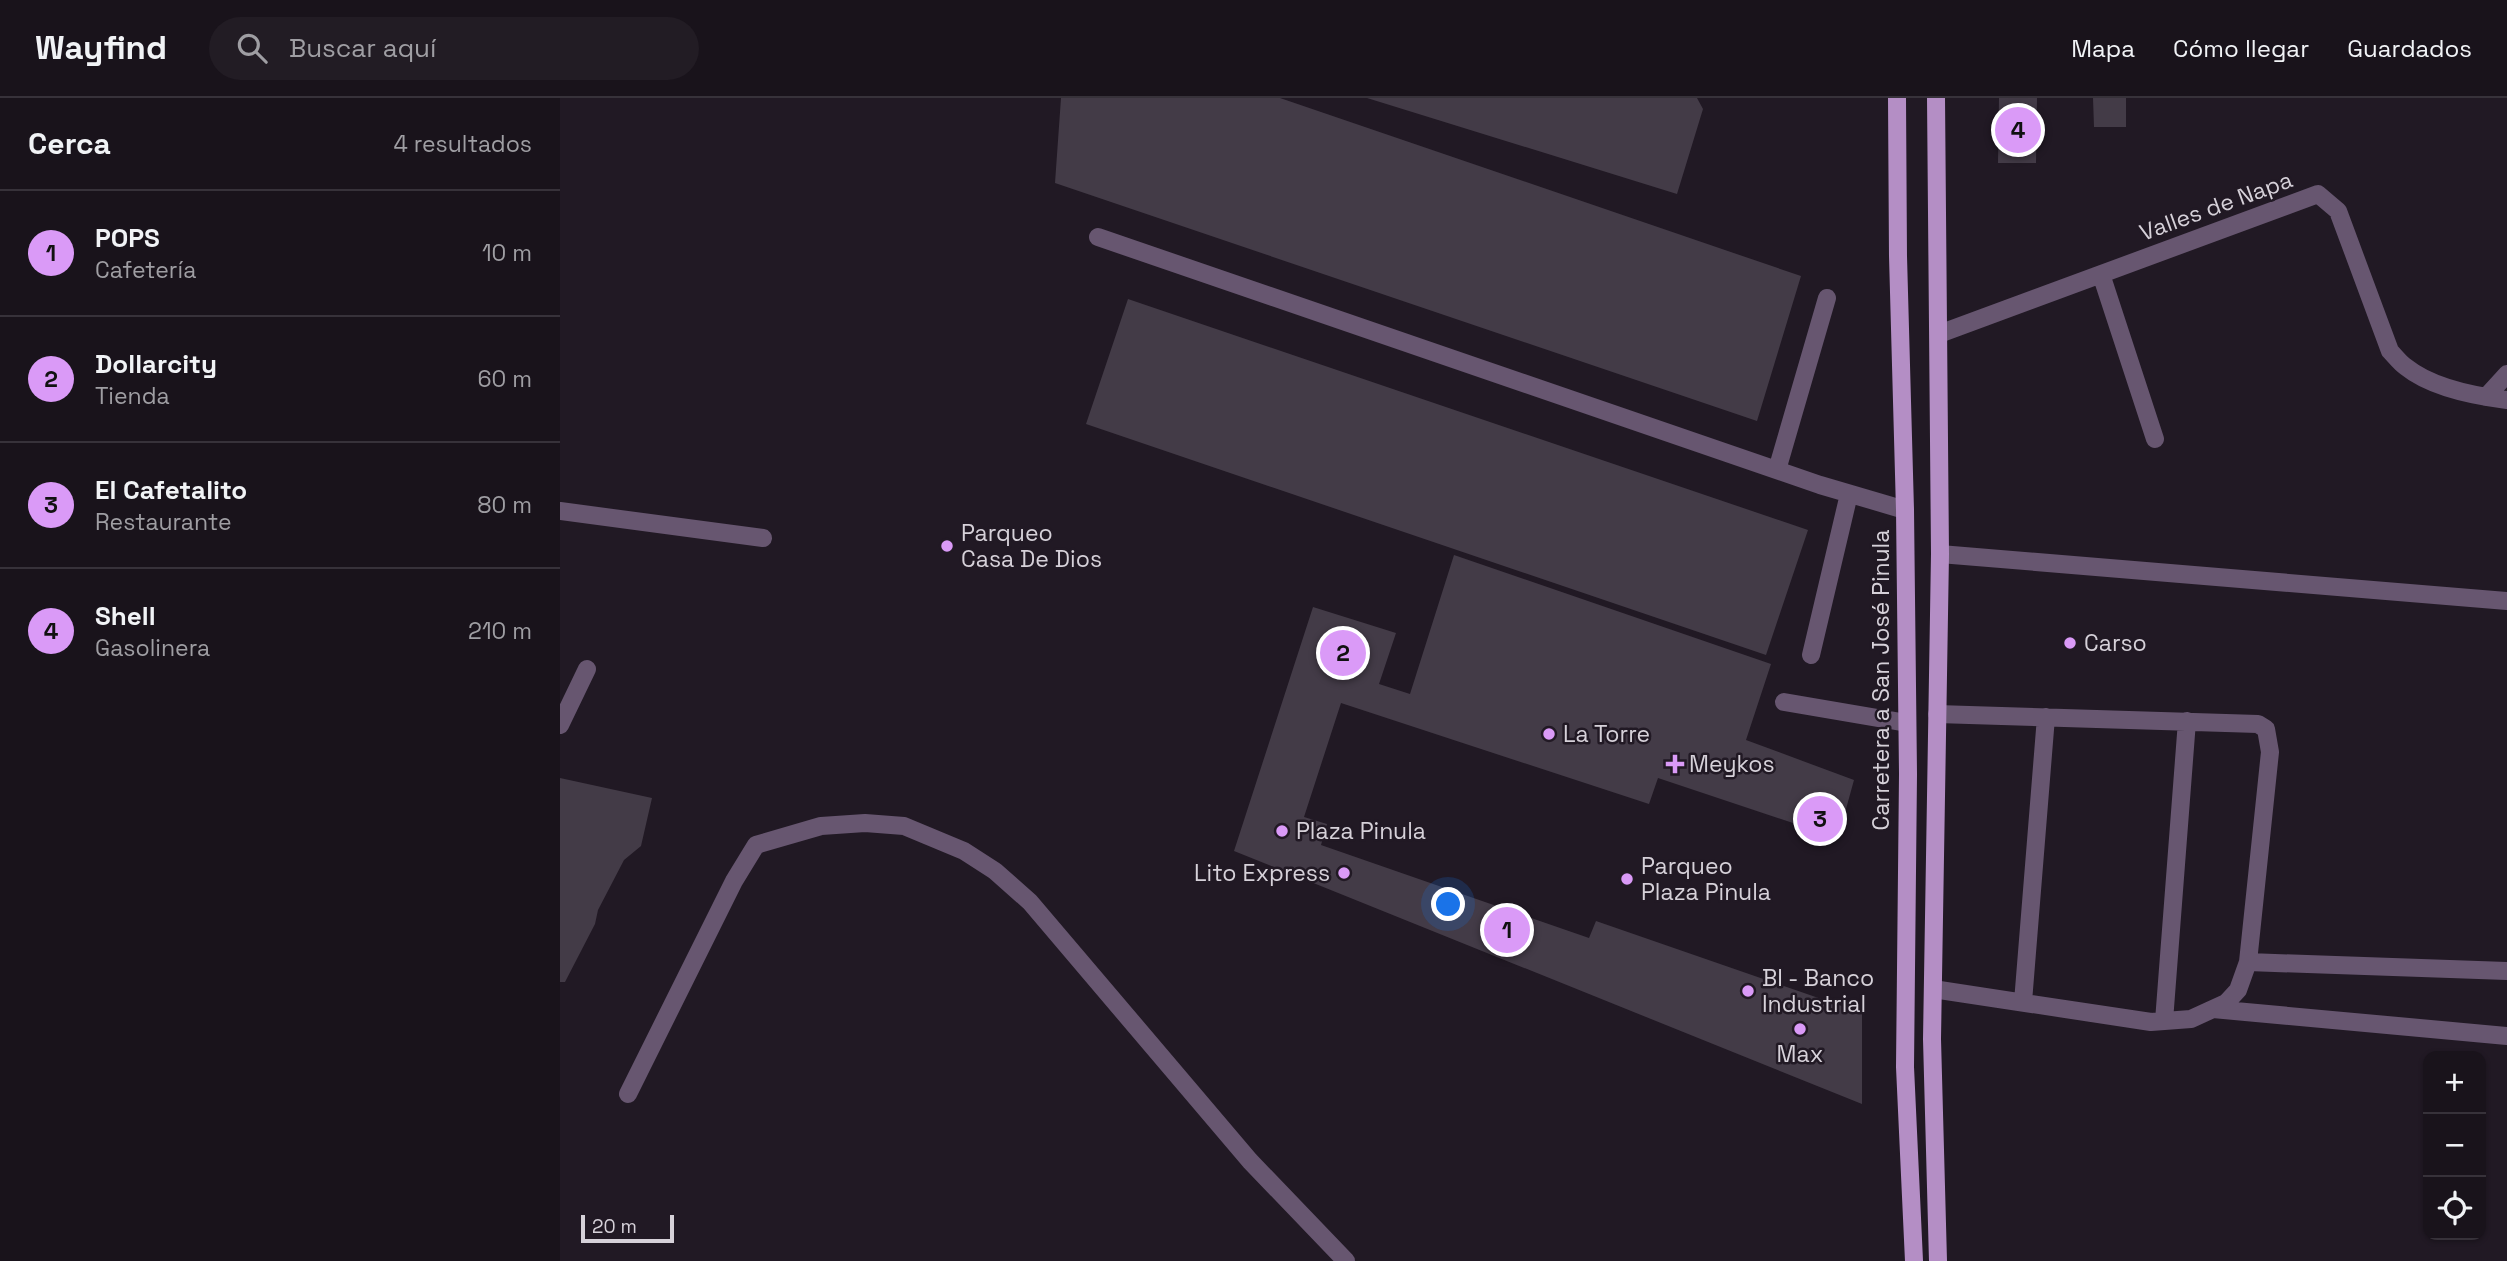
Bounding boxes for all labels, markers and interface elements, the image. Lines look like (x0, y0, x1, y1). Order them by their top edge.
search box (209, 17, 699, 80)
text: Wayfind (35, 27, 167, 69)
icon: search (233, 29, 271, 67)
text: Buscar aquí (289, 31, 436, 65)
text: Mapa (2071, 33, 2135, 64)
text: Cómo llegar (2173, 33, 2309, 64)
text: Guardados (2347, 33, 2472, 64)
pin: 4 (1995, 104, 2041, 156)
text: Cerca (28, 124, 111, 163)
text: 4 resultados (393, 129, 532, 159)
street label: Valles de Napa (2135, 164, 2297, 248)
text: POPS (95, 221, 160, 255)
text: 1 (46, 238, 56, 268)
text: 10 m (482, 238, 532, 268)
text: Cafetería (95, 255, 196, 285)
text: Dollarcity (95, 347, 217, 381)
text: 2 (44, 364, 58, 394)
text: 60 m (477, 364, 532, 394)
text: Tienda (95, 381, 170, 411)
text: El Cafetalito (95, 473, 247, 507)
text: 3 (44, 490, 58, 520)
text: 80 m (477, 490, 532, 520)
text: Restaurante (95, 507, 232, 537)
place label: Parqueo Casa De Dios (961, 518, 1102, 574)
street label: Carretera a San José Pinula (1866, 530, 1896, 830)
marker: Parqueo Casa De Dios (939, 538, 955, 554)
text: Shell (95, 599, 156, 633)
text: 4 (44, 616, 58, 646)
text: 210 m (468, 616, 532, 646)
pin: 2 (1320, 627, 1366, 679)
place label: Carso (2084, 628, 2147, 658)
text: Gasolinera (95, 633, 210, 663)
marker: Carso (2062, 635, 2078, 651)
place label: La Torre (1563, 719, 1650, 749)
marker: La Torre (1541, 726, 1557, 742)
place label: Meykos (1689, 749, 1775, 779)
marker: Meykos (1667, 756, 1683, 772)
pin: 3 (1797, 793, 1843, 845)
place label: Plaza Pinula (1296, 816, 1426, 846)
marker: Plaza Pinula (1274, 823, 1290, 839)
place label: Parqueo Plaza Pinula (1641, 851, 1771, 907)
place label: Lito Express (1194, 858, 1330, 888)
marker: Lito Express (1336, 865, 1352, 881)
marker: Parqueo Plaza Pinula (1619, 871, 1635, 887)
your location (1431, 887, 1465, 921)
pin: 1 (1484, 904, 1530, 956)
place label: BI - Banco Industrial (1762, 963, 1874, 1019)
marker: BI - Banco Industrial (1740, 983, 1756, 999)
marker: Max (1792, 1021, 1808, 1037)
place label: Max (1777, 1039, 1823, 1069)
map controls (2423, 1051, 2486, 1240)
button: + (2423, 1051, 2486, 1114)
button: − (2423, 1114, 2486, 1177)
button: locate (2423, 1177, 2486, 1240)
scale bar (581, 1212, 674, 1244)
text: 20 m (592, 1214, 637, 1239)

